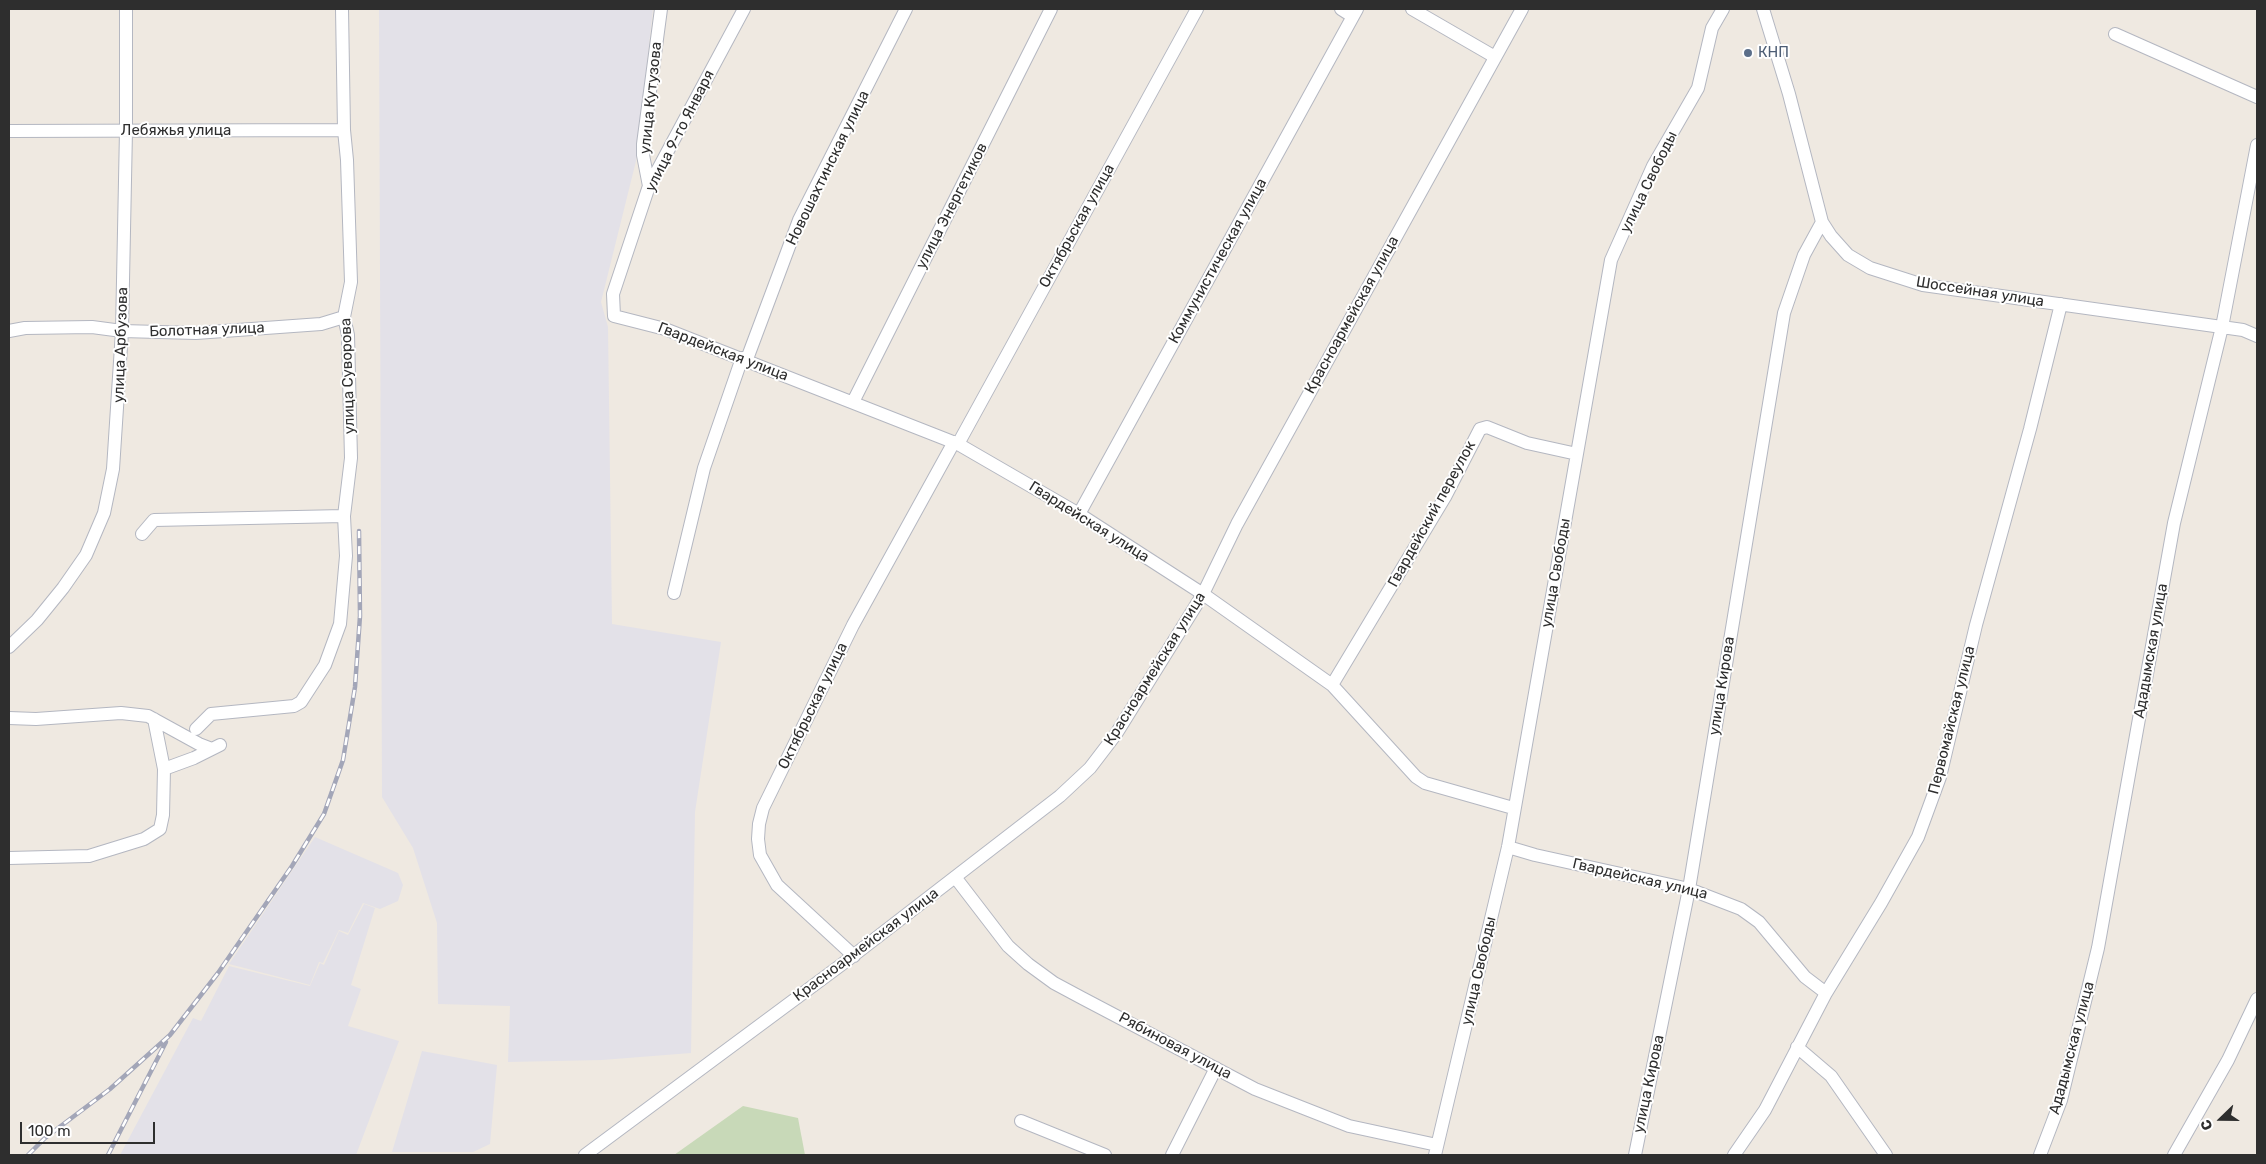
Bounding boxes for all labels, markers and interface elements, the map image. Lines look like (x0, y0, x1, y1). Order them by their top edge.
street label: улица Кутузова (636, 41, 666, 155)
place label: КНП (1758, 44, 1789, 62)
marker: КНП (1742, 47, 1754, 59)
street label: улица 9-го Января (642, 67, 718, 195)
street label: Новошахтинская улица (783, 88, 873, 248)
street label: Лебяжья улица (121, 122, 231, 140)
street label: улица Свободы (1617, 128, 1681, 236)
street label: улица Энергетиков (912, 140, 992, 272)
street label: Октябрьская улица (1035, 161, 1119, 291)
street label: Коммунистическая улица (1165, 175, 1271, 347)
street label: Красноармейская улица (1301, 233, 1403, 397)
street label: Шоссейная улица (1915, 273, 2045, 311)
street label: улица Арбузова (110, 287, 132, 403)
street label: улица Суворова (337, 318, 359, 434)
street label: Болотная улица (149, 319, 265, 341)
street label: Гвардейская улица (655, 319, 791, 385)
street label: Гвардейский переулок (1384, 438, 1480, 590)
street label: Гвардейская улица (1026, 478, 1152, 566)
street label: улица Свободы (1538, 517, 1574, 629)
street label: Ададымская улица (2130, 582, 2172, 720)
street label: Красноармейская улица (1100, 589, 1210, 749)
street label: улица Кирова (1705, 635, 1739, 737)
street label: Октябрьская улица (774, 640, 852, 772)
street label: Первомайская улица (1925, 644, 1979, 796)
street label: Гвардейская улица (1571, 855, 1709, 903)
street label: Красноармейская улица (790, 884, 942, 1006)
street label: улица Свободы (1458, 915, 1500, 1027)
street label: Ададымская улица (2046, 980, 2098, 1116)
street label: Рябиновая улица (1116, 1009, 1234, 1083)
street label: улица Кирова (1630, 1033, 1668, 1135)
north arrow (2196, 1094, 2246, 1144)
scale bar (22, 1112, 158, 1144)
text: С (2197, 1117, 2216, 1133)
text: 100 m (28, 1122, 70, 1140)

